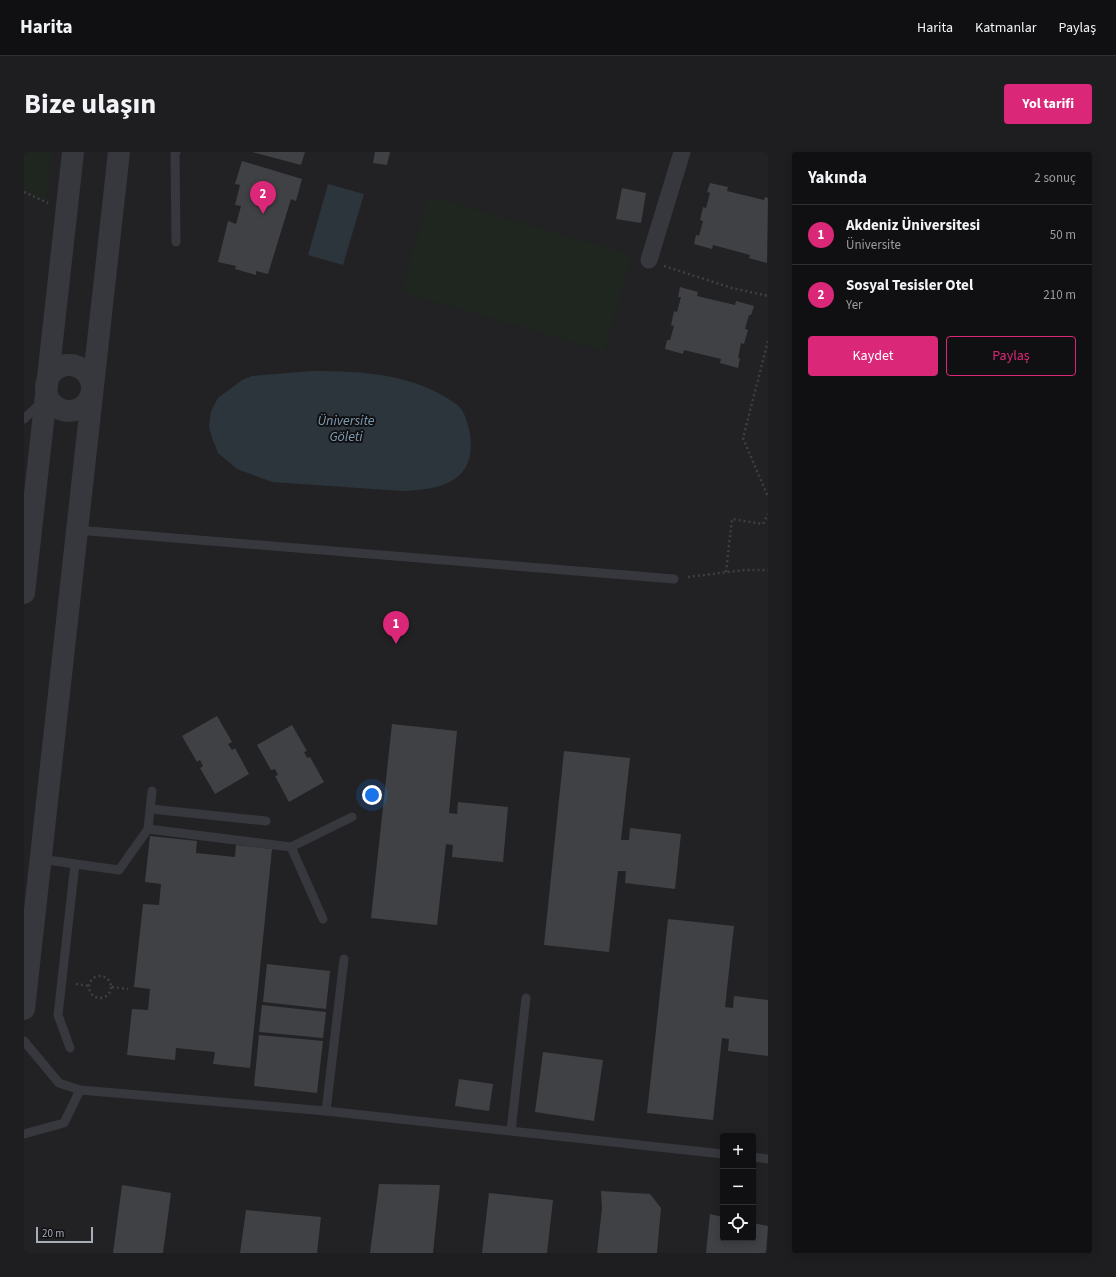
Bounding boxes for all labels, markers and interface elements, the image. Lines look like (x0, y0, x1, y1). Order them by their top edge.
text: Harita (20, 14, 73, 41)
text: Harita (917, 18, 953, 38)
text: Katmanlar (975, 18, 1037, 38)
text: Paylaş (1059, 18, 1096, 38)
text: Bize ulaşın (24, 84, 156, 124)
button: Yol tarifi (1004, 84, 1092, 124)
text: Yakında (808, 166, 867, 190)
text: 2 sonuç (1034, 169, 1076, 187)
pin: 2 (250, 181, 276, 214)
text: Akdeniz Üniversitesi (846, 215, 980, 236)
text: 1 (818, 226, 824, 244)
text: 50 m (1050, 226, 1076, 244)
text: Üniversite (846, 236, 901, 254)
text: Sosyal Tesisler Otel (846, 275, 973, 296)
text: 2 (818, 286, 824, 304)
text: 210 m (1043, 286, 1076, 304)
text: Yer (846, 296, 863, 314)
button: Kaydet (808, 336, 938, 376)
button: Paylaş (946, 336, 1076, 376)
water label: Üniversite Göleti (318, 411, 375, 447)
pin: 1 (383, 611, 409, 644)
your location (362, 785, 382, 805)
map controls (720, 1133, 756, 1241)
button: + (720, 1133, 756, 1169)
button: − (720, 1169, 756, 1205)
button: locate (720, 1205, 756, 1241)
scale bar (36, 1225, 93, 1244)
text: 20 m (42, 1226, 64, 1241)

